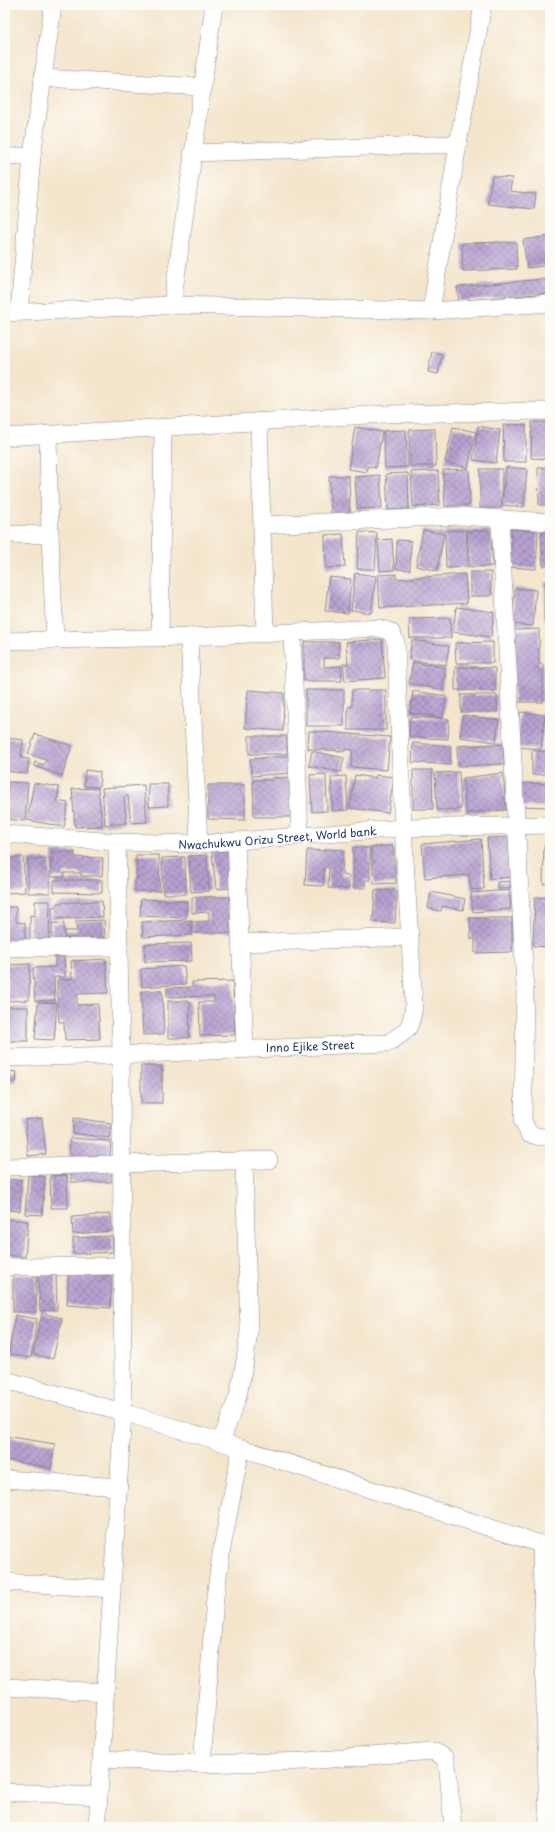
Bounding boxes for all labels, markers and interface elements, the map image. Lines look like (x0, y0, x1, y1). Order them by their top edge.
street label: Nwachukwu Orizu Street, World bank (178, 822, 378, 853)
street label: Inno Ejike Street (266, 1036, 354, 1056)

